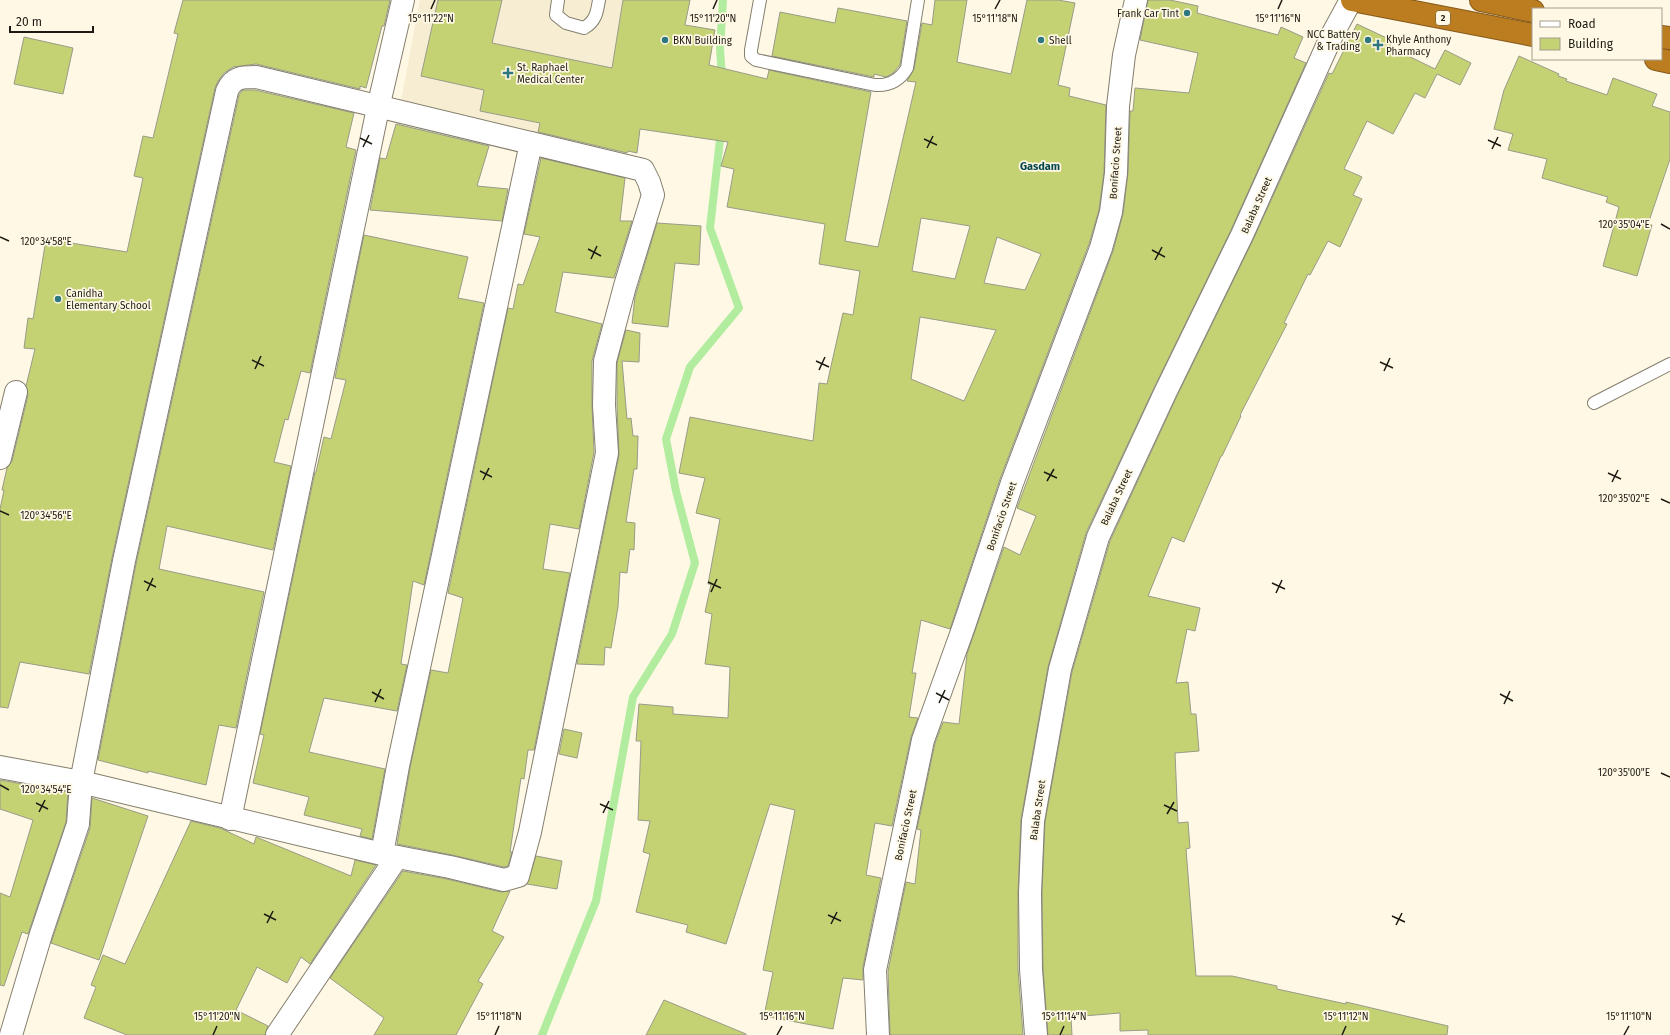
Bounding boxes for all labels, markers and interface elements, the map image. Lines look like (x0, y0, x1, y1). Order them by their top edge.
scale bar (10, 8, 93, 34)
place label: Frank Car Tint (1117, 8, 1179, 20)
marker: Frank Car Tint (1182, 8, 1192, 18)
legend (1532, 8, 1662, 60)
road number: 2 (1436, 11, 1450, 25)
text: 15°11'22"N (408, 13, 454, 25)
text: 15°11'20"N (690, 13, 736, 25)
text: 15°11'18"N (972, 13, 1018, 25)
text: 15°11'16"N (1255, 13, 1301, 25)
text: 20 m (16, 15, 42, 29)
text: Road (1568, 17, 1596, 31)
place label: NCC Battery & Trading (1307, 29, 1361, 53)
place label: Khyle Anthony Pharmacy (1386, 34, 1451, 58)
marker: BKN Building (660, 35, 670, 45)
place label: BKN Building (673, 35, 733, 47)
marker: Shell (1036, 35, 1046, 45)
place label: Shell (1049, 35, 1072, 47)
marker: NCC Battery & Trading (1363, 35, 1373, 45)
text: Building (1568, 37, 1614, 51)
marker: Khyle Anthony Pharmacy (1373, 40, 1383, 50)
place label: St. Raphael Medical Center (517, 62, 584, 86)
marker: St. Raphael Medical Center (502, 67, 514, 79)
street label: Bonifacio Street (1107, 126, 1125, 200)
district label: Gasdam (1020, 160, 1060, 173)
street label: Balaba Street (1239, 175, 1275, 236)
text: 120°35'04"E (1598, 219, 1650, 231)
text: 120°34'58"E (20, 236, 72, 248)
place label: Canidha Elementary School (66, 288, 151, 312)
marker: Canidha Elementary School (53, 294, 63, 304)
street label: Balaba Street (1099, 467, 1135, 528)
street label: Bonifacio Street (984, 480, 1020, 553)
text: 120°35'02"E (1598, 493, 1650, 505)
text: 120°34'56"E (20, 510, 72, 522)
text: 120°35'00"E (1598, 767, 1650, 779)
street label: Balaba Street (1028, 779, 1048, 841)
text: 120°34'54"E (20, 784, 72, 796)
street label: Bonifacio Street (893, 788, 919, 862)
text: 15°11'20"N (194, 1011, 240, 1023)
text: 15°11'18"N (476, 1011, 522, 1023)
text: 15°11'16"N (759, 1011, 805, 1023)
text: 15°11'14"N (1041, 1011, 1087, 1023)
text: 15°11'12"N (1323, 1011, 1369, 1023)
text: 15°11'10"N (1606, 1011, 1652, 1023)

